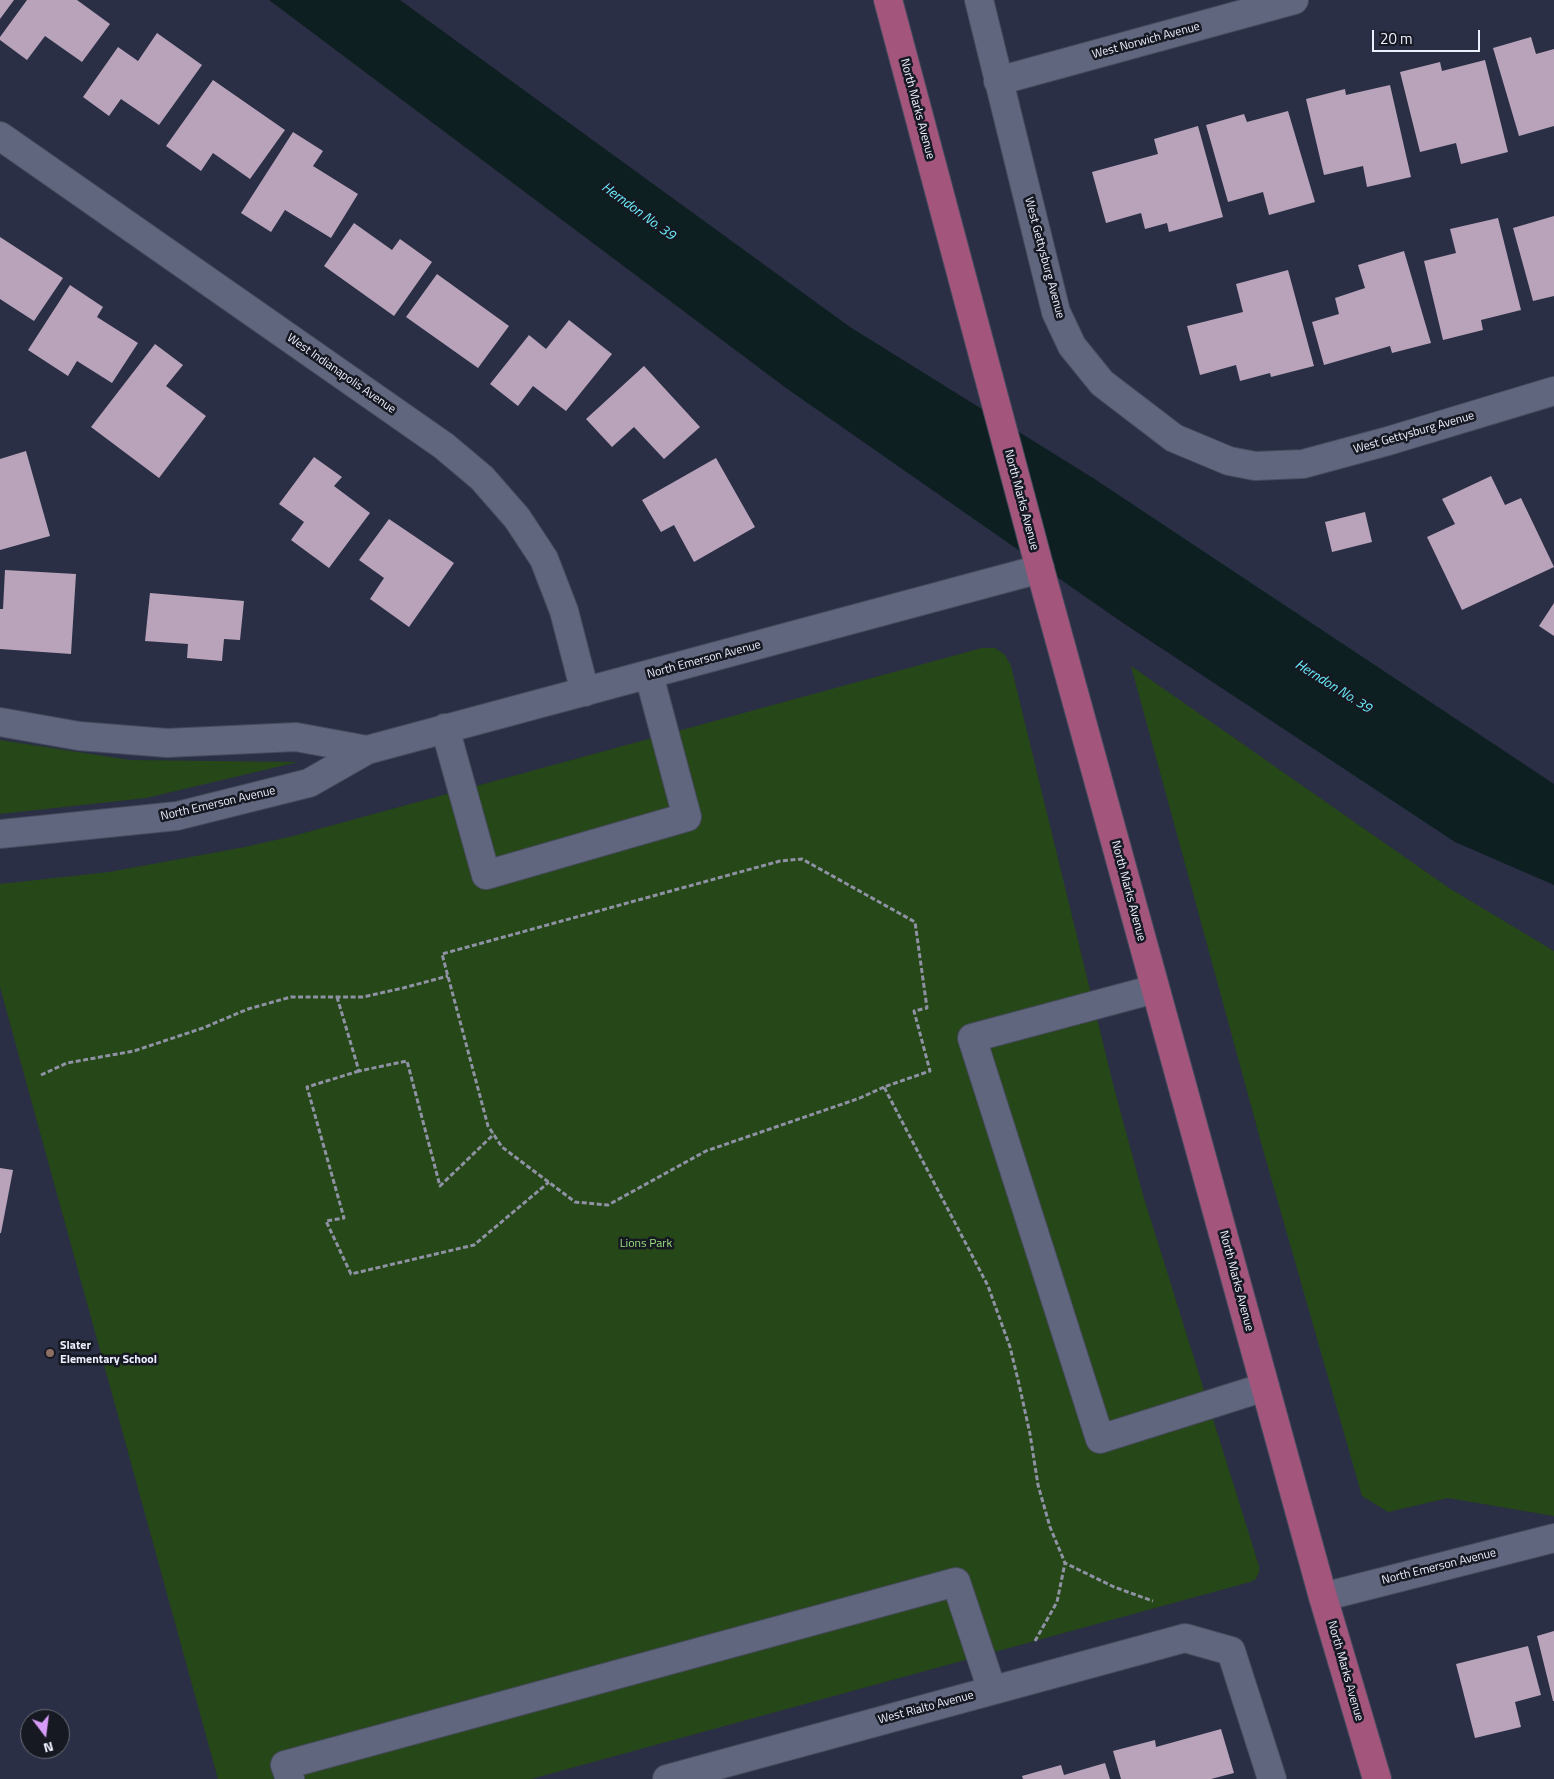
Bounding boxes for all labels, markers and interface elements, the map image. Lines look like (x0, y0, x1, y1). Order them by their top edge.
street label: West Norwich Avenue (1091, 20, 1201, 62)
scale bar (1374, 20, 1482, 52)
text: 20 m (1380, 27, 1413, 50)
street label: North Marks Avenue (897, 57, 937, 161)
water label: Herndon No. 39 (598, 180, 678, 244)
street label: West Gettysburg Avenue (1021, 196, 1067, 320)
street label: West Indianapolis Avenue (284, 331, 398, 417)
street label: West Gettysburg Avenue (1352, 409, 1476, 457)
street label: North Marks Avenue (1001, 448, 1041, 552)
street label: North Emerson Avenue (646, 638, 762, 682)
water label: Herndon No. 39 (1292, 657, 1374, 717)
street label: North Emerson Avenue (159, 784, 277, 824)
street label: North Marks Avenue (1108, 839, 1148, 943)
street label: North Marks Avenue (1216, 1229, 1256, 1333)
park label: Lions Park (620, 1237, 672, 1251)
place label: Slater Elementary School (60, 1339, 157, 1367)
marker: Slater Elementary School (44, 1347, 56, 1359)
street label: North Emerson Avenue (1380, 1546, 1498, 1588)
street label: North Marks Avenue (1324, 1619, 1366, 1723)
street label: West Rialto Avenue (877, 1688, 975, 1728)
north arrow (20, 1709, 70, 1759)
text: N (41, 1737, 56, 1759)

